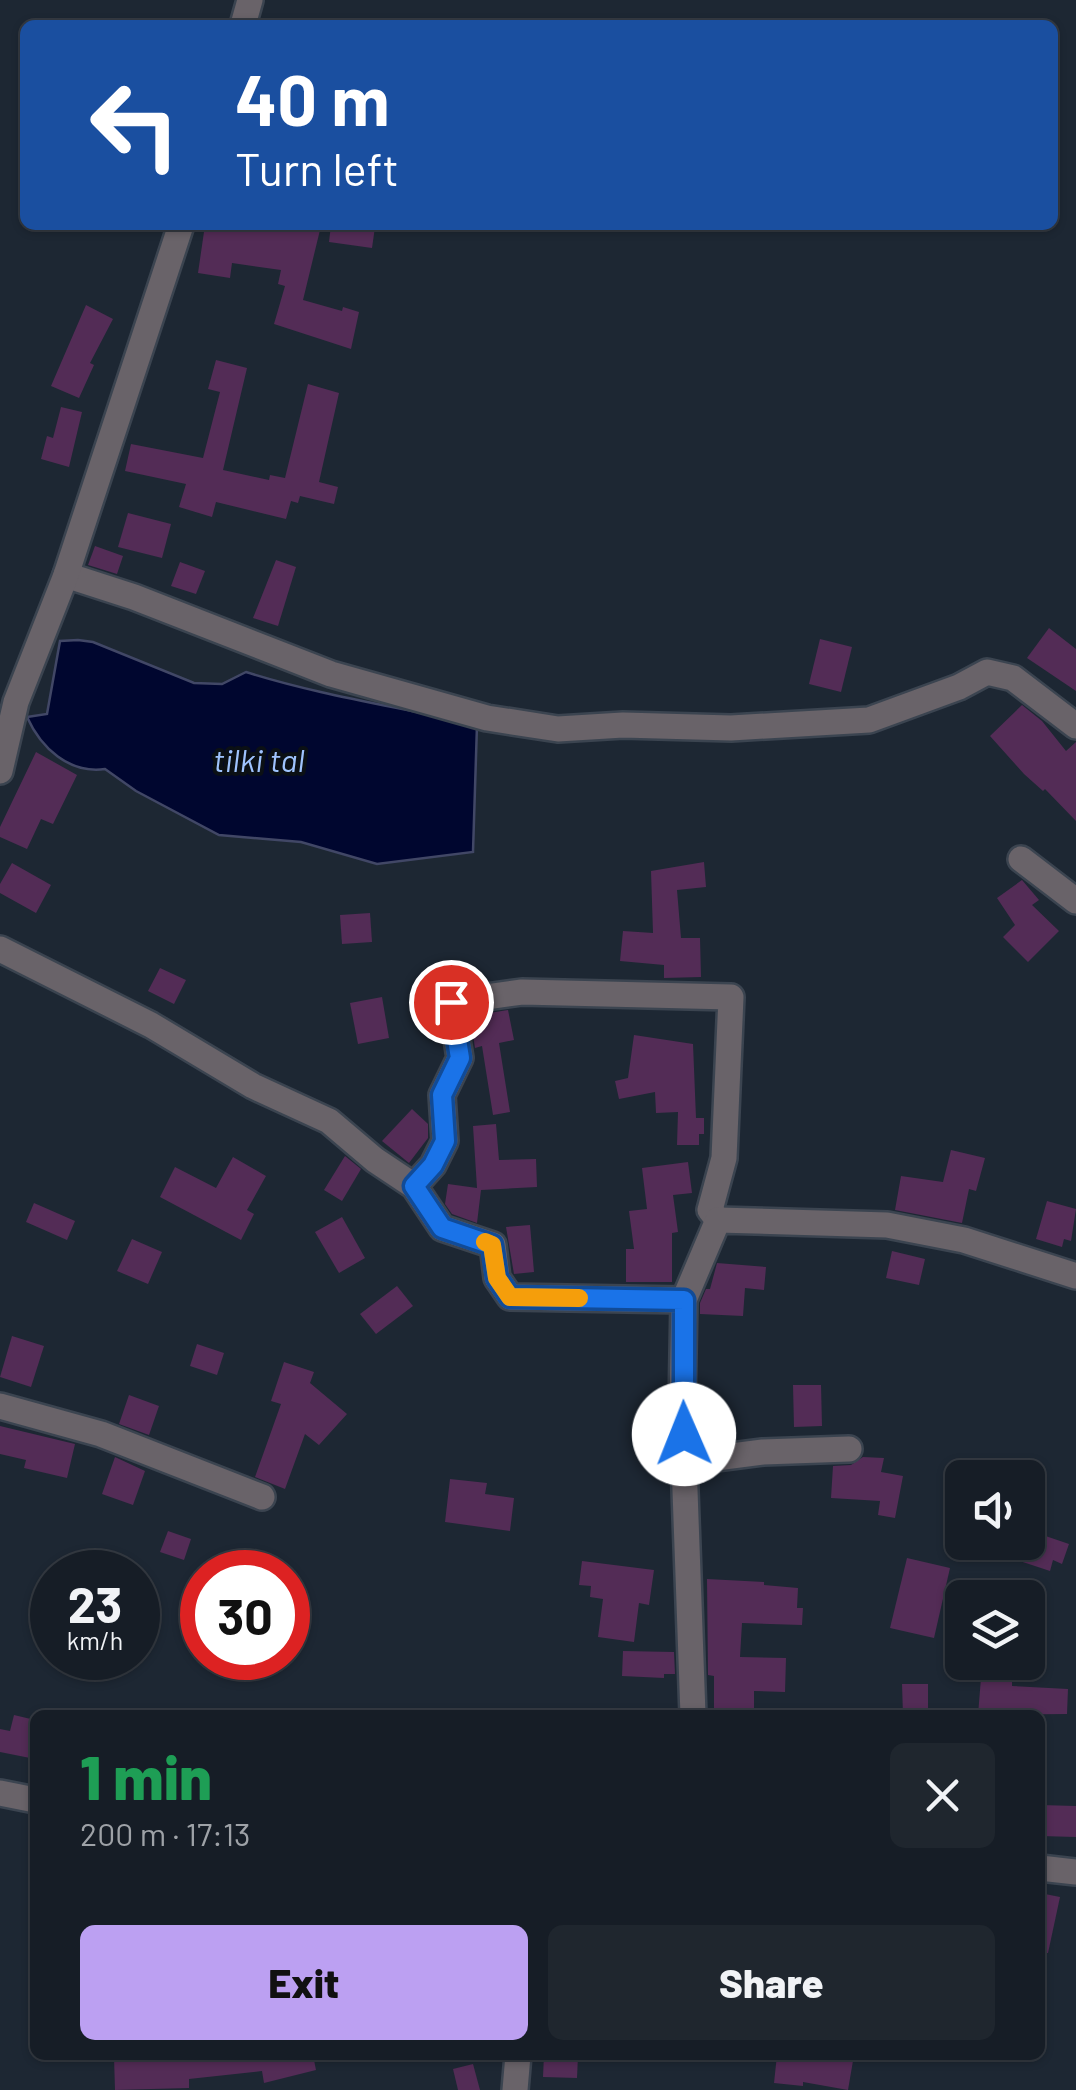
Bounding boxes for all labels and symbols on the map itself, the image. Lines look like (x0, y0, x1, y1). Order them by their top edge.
water label: tilki tal (213, 740, 305, 778)
pin (409, 960, 494, 1045)
position arrow (632, 1382, 736, 1486)
speed limit sign: 30 (180, 1550, 310, 1680)

